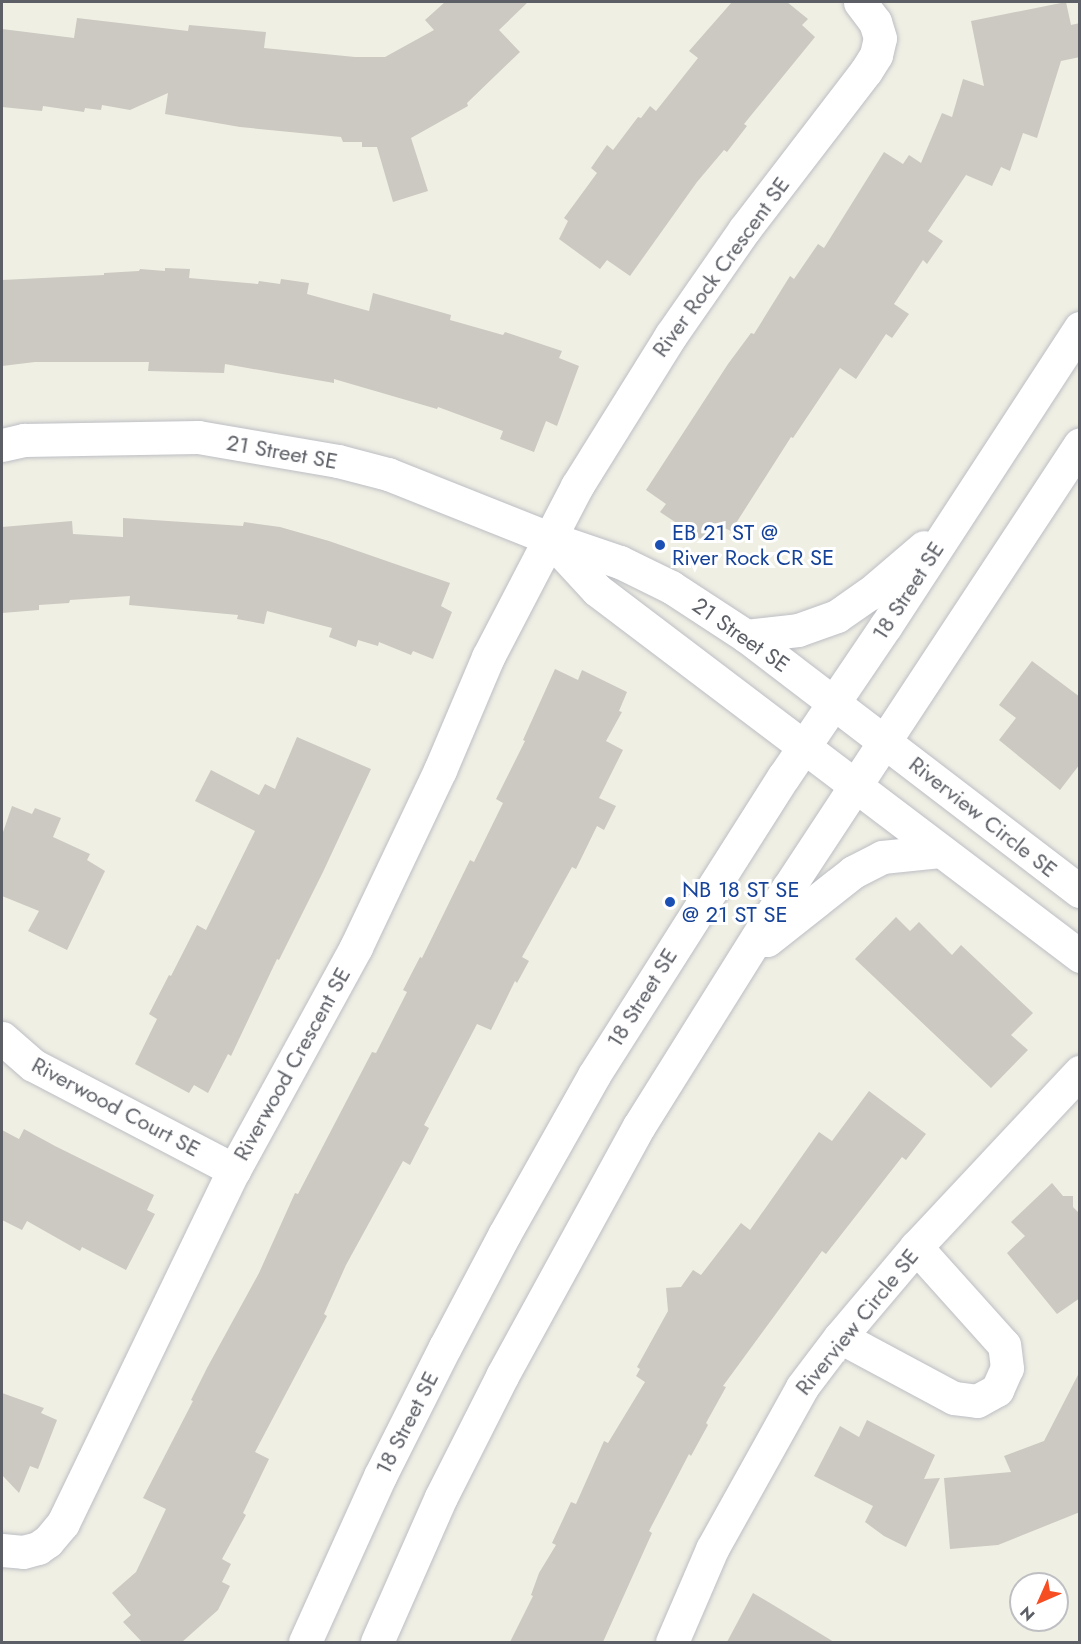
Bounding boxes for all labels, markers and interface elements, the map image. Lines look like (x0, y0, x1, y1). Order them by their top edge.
street label: River Rock Crescent SE (647, 172, 795, 362)
street label: 21 Street SE (224, 429, 340, 475)
place label: EB 21 ST @ River Rock CR SE (672, 519, 834, 570)
street label: 18 Street SE (866, 537, 950, 645)
marker: EB 21 ST @ River Rock CR SE (653, 538, 667, 552)
street label: 21 Street SE (687, 592, 795, 678)
street label: Riverview Circle SE (904, 751, 1062, 883)
place label: NB 18 ST SE @ 21 ST SE (682, 876, 799, 927)
marker: NB 18 ST SE @ 21 ST SE (663, 895, 677, 909)
street label: 18 Street SE (601, 944, 683, 1052)
street label: Riverwood Crescent SE (228, 963, 356, 1165)
street label: Riverwood Court SE (27, 1051, 205, 1163)
street label: Riverview Circle SE (790, 1244, 924, 1400)
street label: 18 Street SE (370, 1367, 444, 1479)
north arrow (1009, 1572, 1069, 1632)
text: N (1015, 1601, 1040, 1626)

